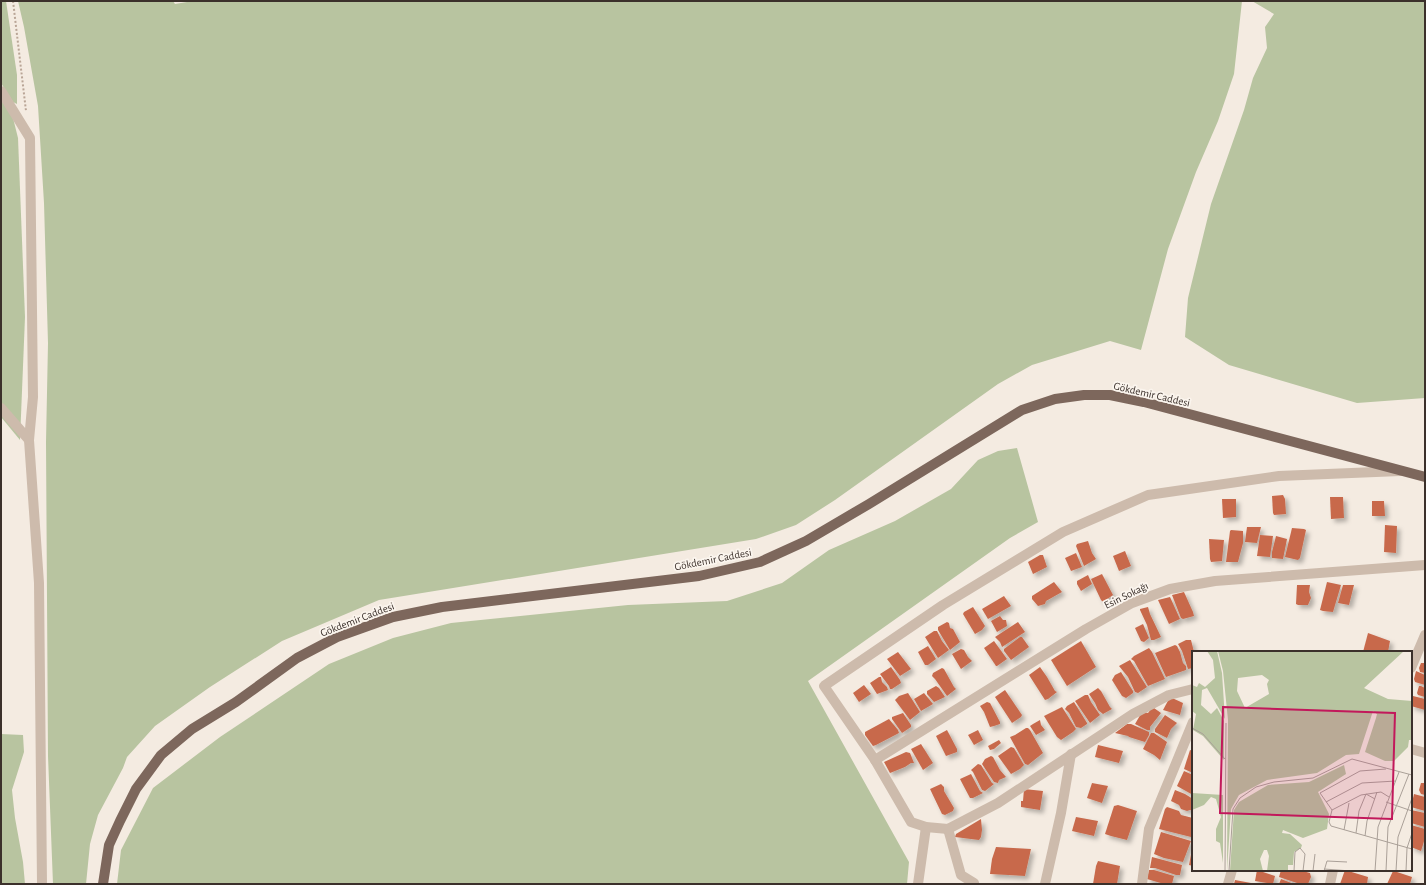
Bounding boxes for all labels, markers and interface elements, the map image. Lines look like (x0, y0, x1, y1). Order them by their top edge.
street label: Gökdemir Caddesi (1113, 380, 1191, 409)
street label: Gökdemir Caddesi (674, 547, 753, 572)
street label: Esin Sokağı (1102, 580, 1150, 611)
street label: Gökdemir Caddesi (319, 600, 396, 639)
inset map (1192, 651, 1412, 871)

